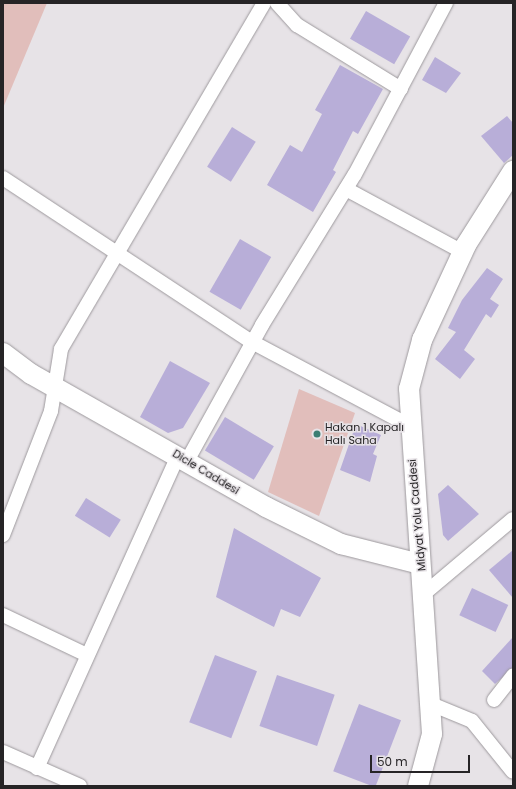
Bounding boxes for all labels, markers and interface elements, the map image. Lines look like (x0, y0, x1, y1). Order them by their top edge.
place label: Hakan 1 Kapalı Halı Saha (325, 421, 404, 447)
marker: Hakan 1 Kapalı Halı Saha (312, 429, 322, 439)
street label: Dicle Caddesi (170, 447, 242, 497)
street label: Midyat Yolu Caddesi (406, 458, 428, 572)
scale bar (372, 747, 472, 773)
text: 50 m (377, 753, 408, 770)

